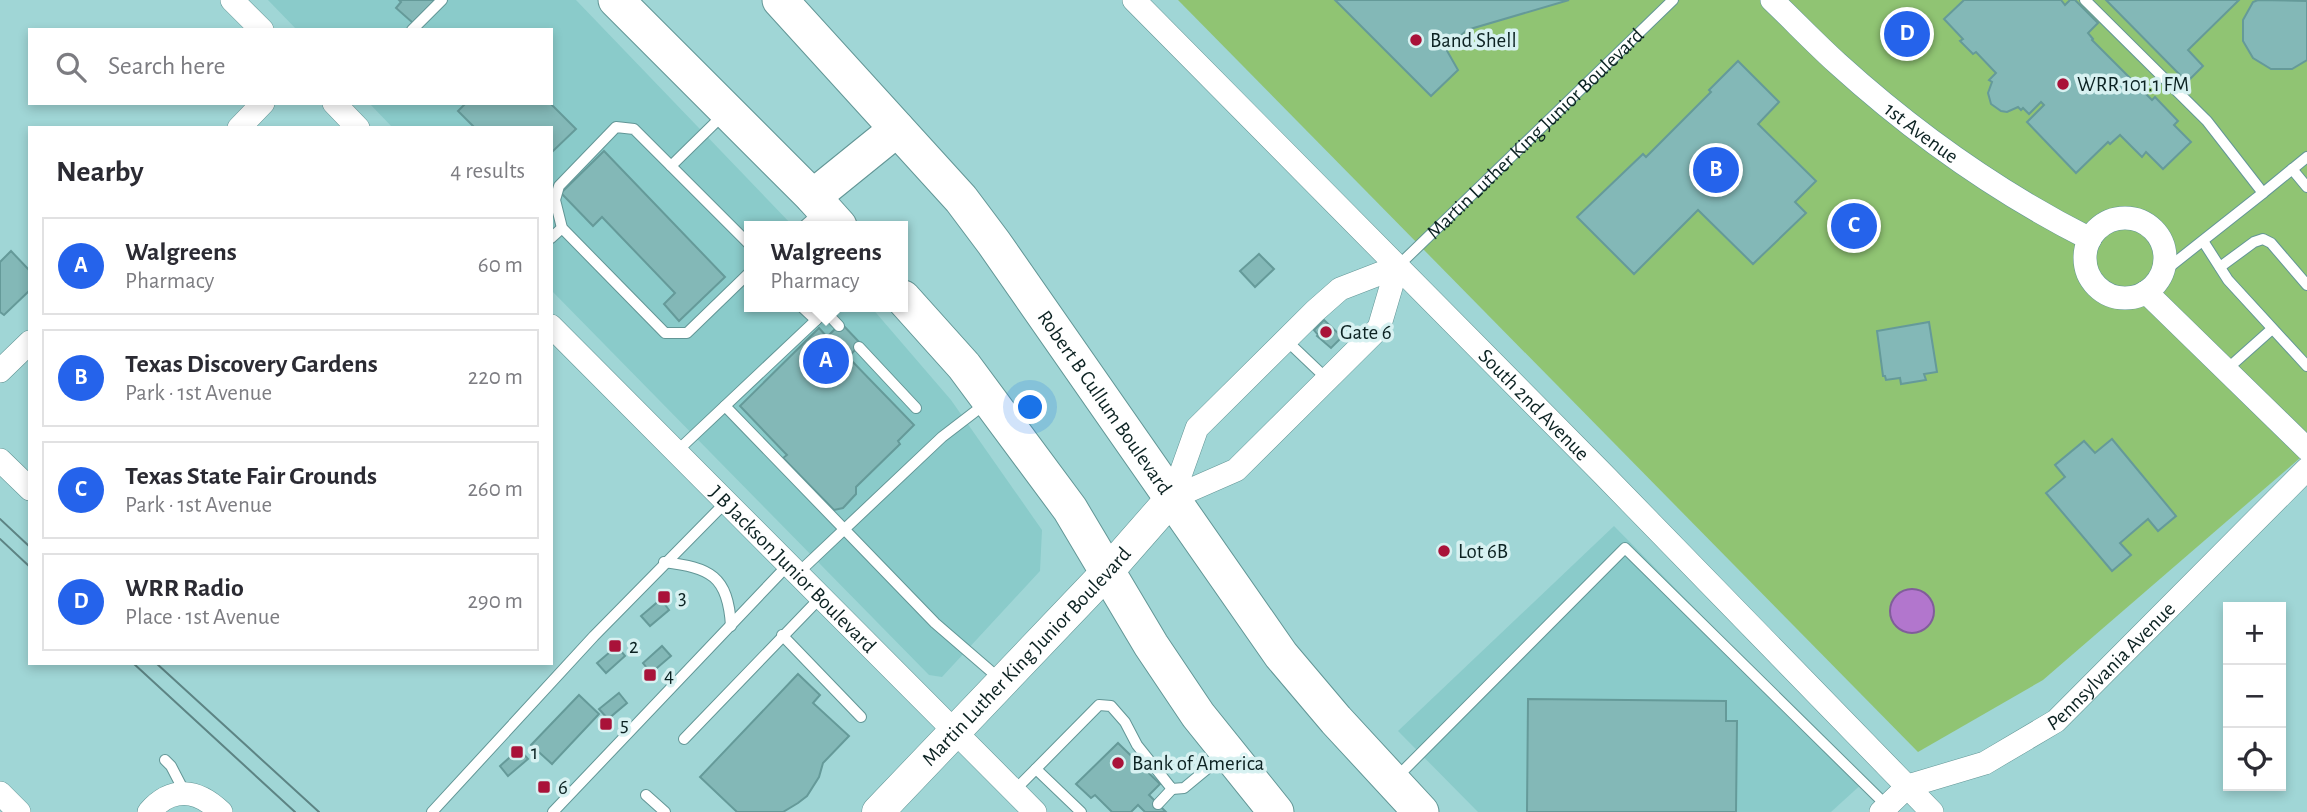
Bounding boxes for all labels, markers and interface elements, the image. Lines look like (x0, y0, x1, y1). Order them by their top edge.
pin: D (1884, 8, 1930, 60)
street label: Martin Luther King Junior Boulevard (1423, 24, 1648, 243)
search box (28, 28, 553, 105)
place label: Band Shell (1430, 30, 1517, 51)
marker: Band Shell (1408, 32, 1424, 48)
icon: search (52, 48, 90, 86)
text: Search here (108, 53, 226, 79)
place label: WRR 101.1 FM (2077, 74, 2189, 95)
marker: WRR 101.1 FM (2055, 76, 2071, 92)
street label: 1st Avenue (1880, 98, 1962, 167)
pin: B (1693, 144, 1739, 196)
text: Nearby (56, 157, 144, 187)
text: 4 results (450, 160, 525, 183)
pin: C (1831, 200, 1877, 252)
popup (744, 221, 908, 312)
text: Walgreens (125, 239, 237, 265)
text: Walgreens (770, 239, 882, 265)
text: A (74, 254, 88, 277)
text: 60 m (478, 254, 523, 277)
text: Pharmacy (125, 270, 214, 293)
text: Pharmacy (770, 270, 860, 293)
street label: Robert B Cullum Boulevard (1033, 307, 1176, 498)
place label: Gate 6 (1340, 322, 1392, 343)
marker: Gate 6 (1318, 324, 1334, 340)
pin: A (803, 335, 849, 387)
street label: South 2nd Avenue (1474, 345, 1593, 465)
text: Texas Discovery Gardens (125, 351, 378, 377)
text: B (74, 366, 88, 389)
text: 220 m (468, 366, 523, 389)
text: Park · 1st Avenue (125, 382, 272, 405)
your location (1013, 390, 1047, 424)
text: Texas State Fair Grounds (125, 463, 377, 489)
text: C (75, 478, 87, 501)
text: 260 m (467, 478, 523, 501)
street label: J B Jackson Junior Boulevard (705, 482, 880, 657)
text: Park · 1st Avenue (125, 494, 272, 517)
place label: Lot 6B (1458, 541, 1508, 562)
street label: Martin Luther King Junior Boulevard (918, 543, 1135, 770)
marker: Lot 6B (1436, 543, 1452, 559)
text: WRR Radio (125, 575, 244, 601)
place label: 3 (678, 587, 687, 608)
marker: 3 (656, 589, 672, 605)
text: D (73, 590, 89, 613)
text: 290 m (467, 590, 523, 613)
street label: Pennsylvania Avenue (2044, 598, 2179, 735)
map controls (2223, 602, 2286, 791)
button: + (2223, 602, 2286, 665)
text: Place · 1st Avenue (125, 606, 280, 629)
place label: 2 (629, 636, 639, 657)
marker: 2 (607, 638, 623, 654)
place label: 4 (664, 665, 674, 686)
button: − (2223, 665, 2286, 728)
marker: 4 (642, 667, 658, 683)
place label: 5 (620, 714, 629, 735)
marker: 5 (598, 716, 614, 732)
button: locate (2223, 728, 2286, 791)
place label: 1 (531, 742, 538, 763)
marker: 1 (509, 744, 525, 760)
place label: Bank of America (1132, 753, 1265, 774)
marker: Bank of America (1110, 755, 1126, 771)
place label: 6 (558, 777, 568, 798)
marker: 6 (536, 779, 552, 795)

